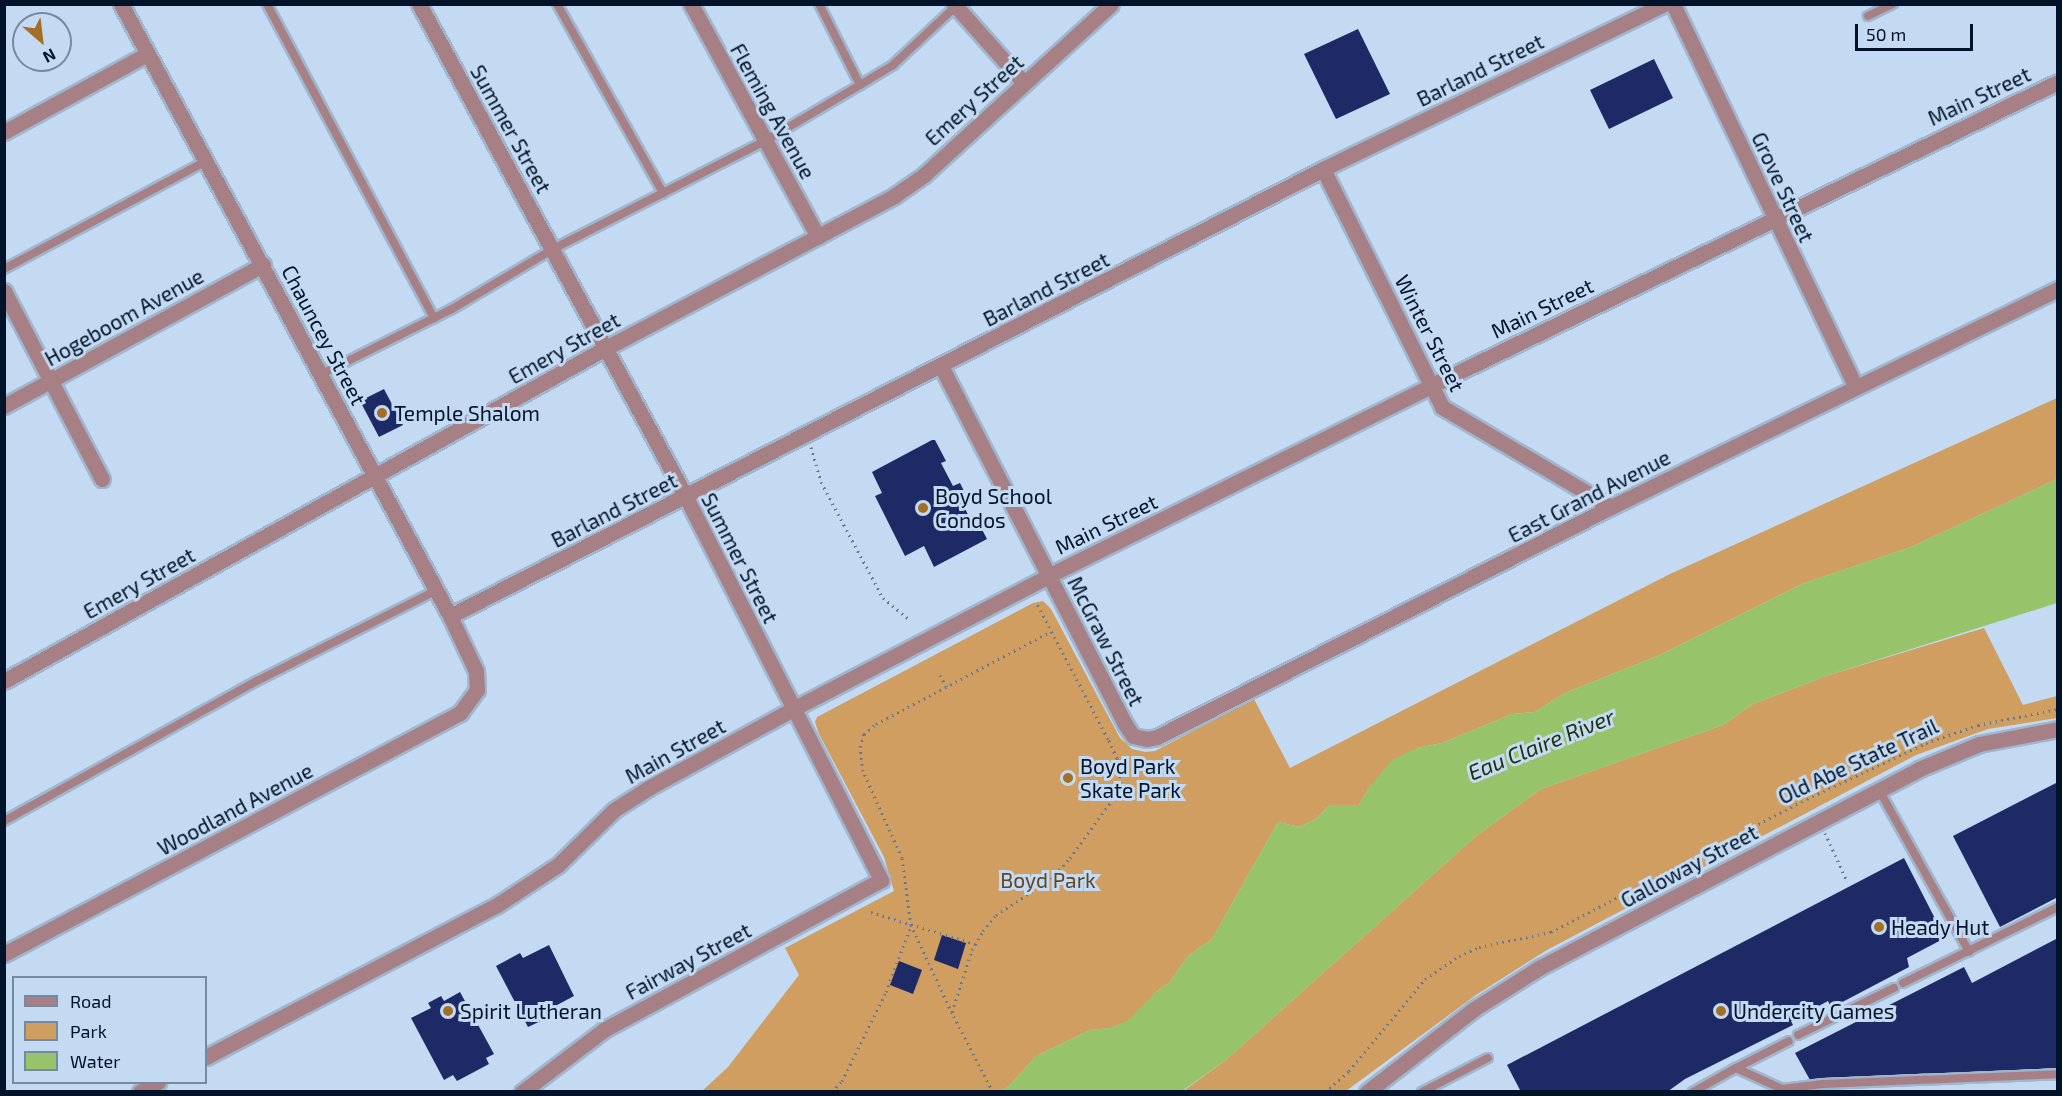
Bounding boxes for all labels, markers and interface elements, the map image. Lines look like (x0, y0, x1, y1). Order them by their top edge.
north arrow (12, 12, 72, 72)
scale bar (1858, 12, 1976, 50)
text: 50 m (1866, 23, 1906, 45)
street label: Barland Street (1412, 28, 1548, 112)
street label: Fleming Avenue (725, 39, 821, 183)
text: N (40, 45, 59, 68)
street label: Emery Street (919, 49, 1029, 151)
street label: Summer Street (465, 60, 557, 198)
street label: Main Street (1924, 61, 2034, 131)
street label: Grove Street (1747, 128, 1819, 246)
street label: Barland Street (979, 246, 1113, 332)
street label: Chauncey Street (276, 261, 372, 409)
street label: Hogeboom Avenue (40, 263, 208, 371)
street label: Winter Street (1390, 270, 1470, 396)
street label: Main Street (1487, 272, 1597, 344)
street label: Emery Street (504, 307, 624, 389)
place label: Temple Shalom (394, 400, 540, 426)
marker: Temple Shalom (375, 406, 389, 420)
street label: East Grand Avenue (1504, 444, 1674, 548)
street label: Barland Street (547, 467, 681, 553)
place label: Boyd School Condos (935, 483, 1052, 533)
street label: Summer Street (696, 488, 784, 628)
street label: Main Street (1051, 488, 1161, 560)
marker: Boyd School Condos (916, 501, 930, 515)
street label: Emery Street (79, 542, 199, 624)
street label: McGraw Street (1063, 572, 1149, 710)
water label: Eau Claire River (1464, 703, 1618, 785)
street label: Main Street (621, 713, 729, 789)
street label: Old Abe State Trail (1773, 713, 1943, 809)
place label: Boyd Park Skate Park (1080, 753, 1181, 803)
street label: Woodland Avenue (153, 757, 317, 861)
marker: Boyd Park Skate Park (1061, 771, 1075, 785)
street label: Galloway Street (1616, 819, 1762, 913)
park label: Boyd Park (1000, 867, 1096, 893)
place label: Heady Hut (1891, 914, 1990, 940)
street label: Fairway Street (621, 917, 755, 1005)
marker: Heady Hut (1872, 920, 1886, 934)
legend (12, 976, 207, 1084)
text: Road (70, 990, 111, 1012)
place label: Spirit Lutheran (460, 998, 602, 1024)
place label: Undercity Games (1733, 998, 1895, 1024)
marker: Spirit Lutheran (441, 1004, 455, 1018)
marker: Undercity Games (1714, 1004, 1728, 1018)
text: Park (70, 1020, 107, 1042)
text: Water (70, 1050, 120, 1072)

